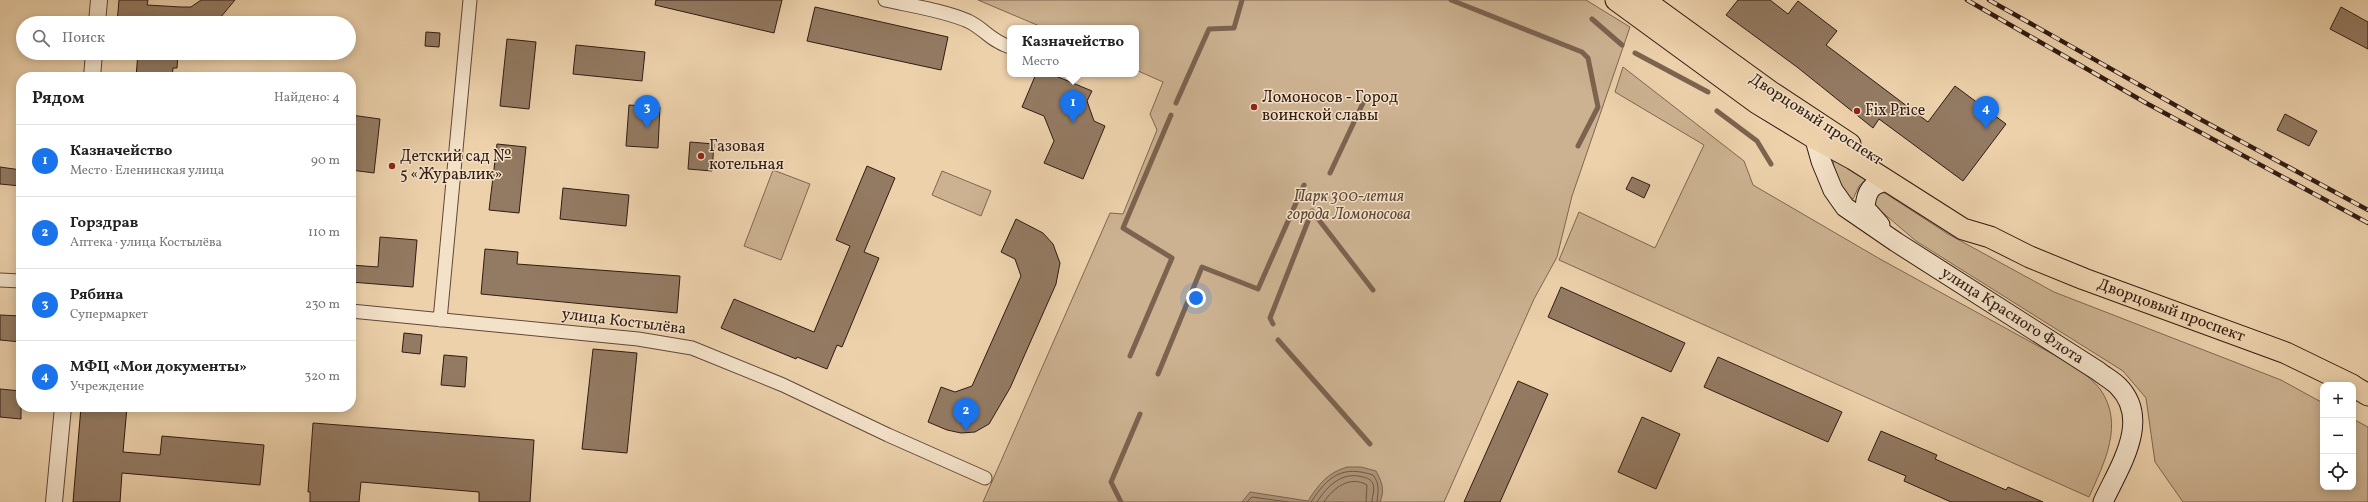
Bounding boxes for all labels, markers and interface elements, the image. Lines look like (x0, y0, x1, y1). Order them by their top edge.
search box (16, 16, 356, 60)
popup (1007, 25, 1139, 77)
icon: search (30, 27, 52, 49)
text: Поиск (62, 28, 105, 49)
text: Казначейство (1022, 32, 1124, 53)
text: Место (1022, 53, 1059, 71)
street label: Дворцовый проспект (1745, 68, 1887, 172)
text: Рядом (32, 87, 85, 110)
place label: Ломоносов - Город воинской славы (1262, 87, 1398, 127)
text: Найдено: 4 (274, 89, 340, 107)
pin: 1 (1060, 90, 1086, 123)
pin: 3 (634, 95, 660, 128)
pin: 4 (1973, 96, 1999, 129)
place label: Fix Price (1865, 100, 1925, 122)
marker: Ломоносов - Город воинской славы (1249, 102, 1259, 112)
marker: Fix Price (1852, 106, 1862, 116)
place label: Газовая котельная (709, 136, 784, 176)
text: Казначейство (70, 141, 172, 162)
place label: Детский сад № 5 «Журавлик» (400, 146, 512, 186)
marker: Газовая котельная (696, 151, 706, 161)
text: 1 (42, 152, 48, 170)
text: 90 m (311, 152, 340, 170)
marker: Детский сад № 5 «Журавлик» (387, 161, 397, 171)
text: Место · Еленинская улица (70, 162, 224, 180)
park label: Парк 300-летия города Ломоносова (1287, 186, 1411, 226)
text: Горздрав (70, 213, 138, 234)
text: 2 (42, 224, 48, 242)
text: 110 m (308, 224, 340, 242)
text: Аптека · улица Костылёва (70, 234, 222, 252)
street label: улица Красного Флота (1936, 262, 2088, 370)
street label: Дворцовый проспект (2094, 274, 2248, 348)
text: Рябина (70, 285, 124, 306)
your location (1186, 288, 1206, 308)
text: 3 (42, 296, 48, 314)
text: 230 m (305, 296, 340, 314)
street label: улица Костылёва (560, 303, 688, 341)
text: Супермаркет (70, 306, 148, 324)
text: МФЦ «Мои документы» (70, 357, 247, 378)
text: 4 (41, 368, 49, 386)
text: 320 m (305, 368, 340, 386)
text: Учреждение (70, 378, 144, 396)
map controls (2320, 382, 2356, 490)
button: + (2320, 382, 2356, 418)
pin: 2 (953, 398, 979, 431)
button: − (2320, 418, 2356, 454)
button: locate (2320, 454, 2356, 490)

